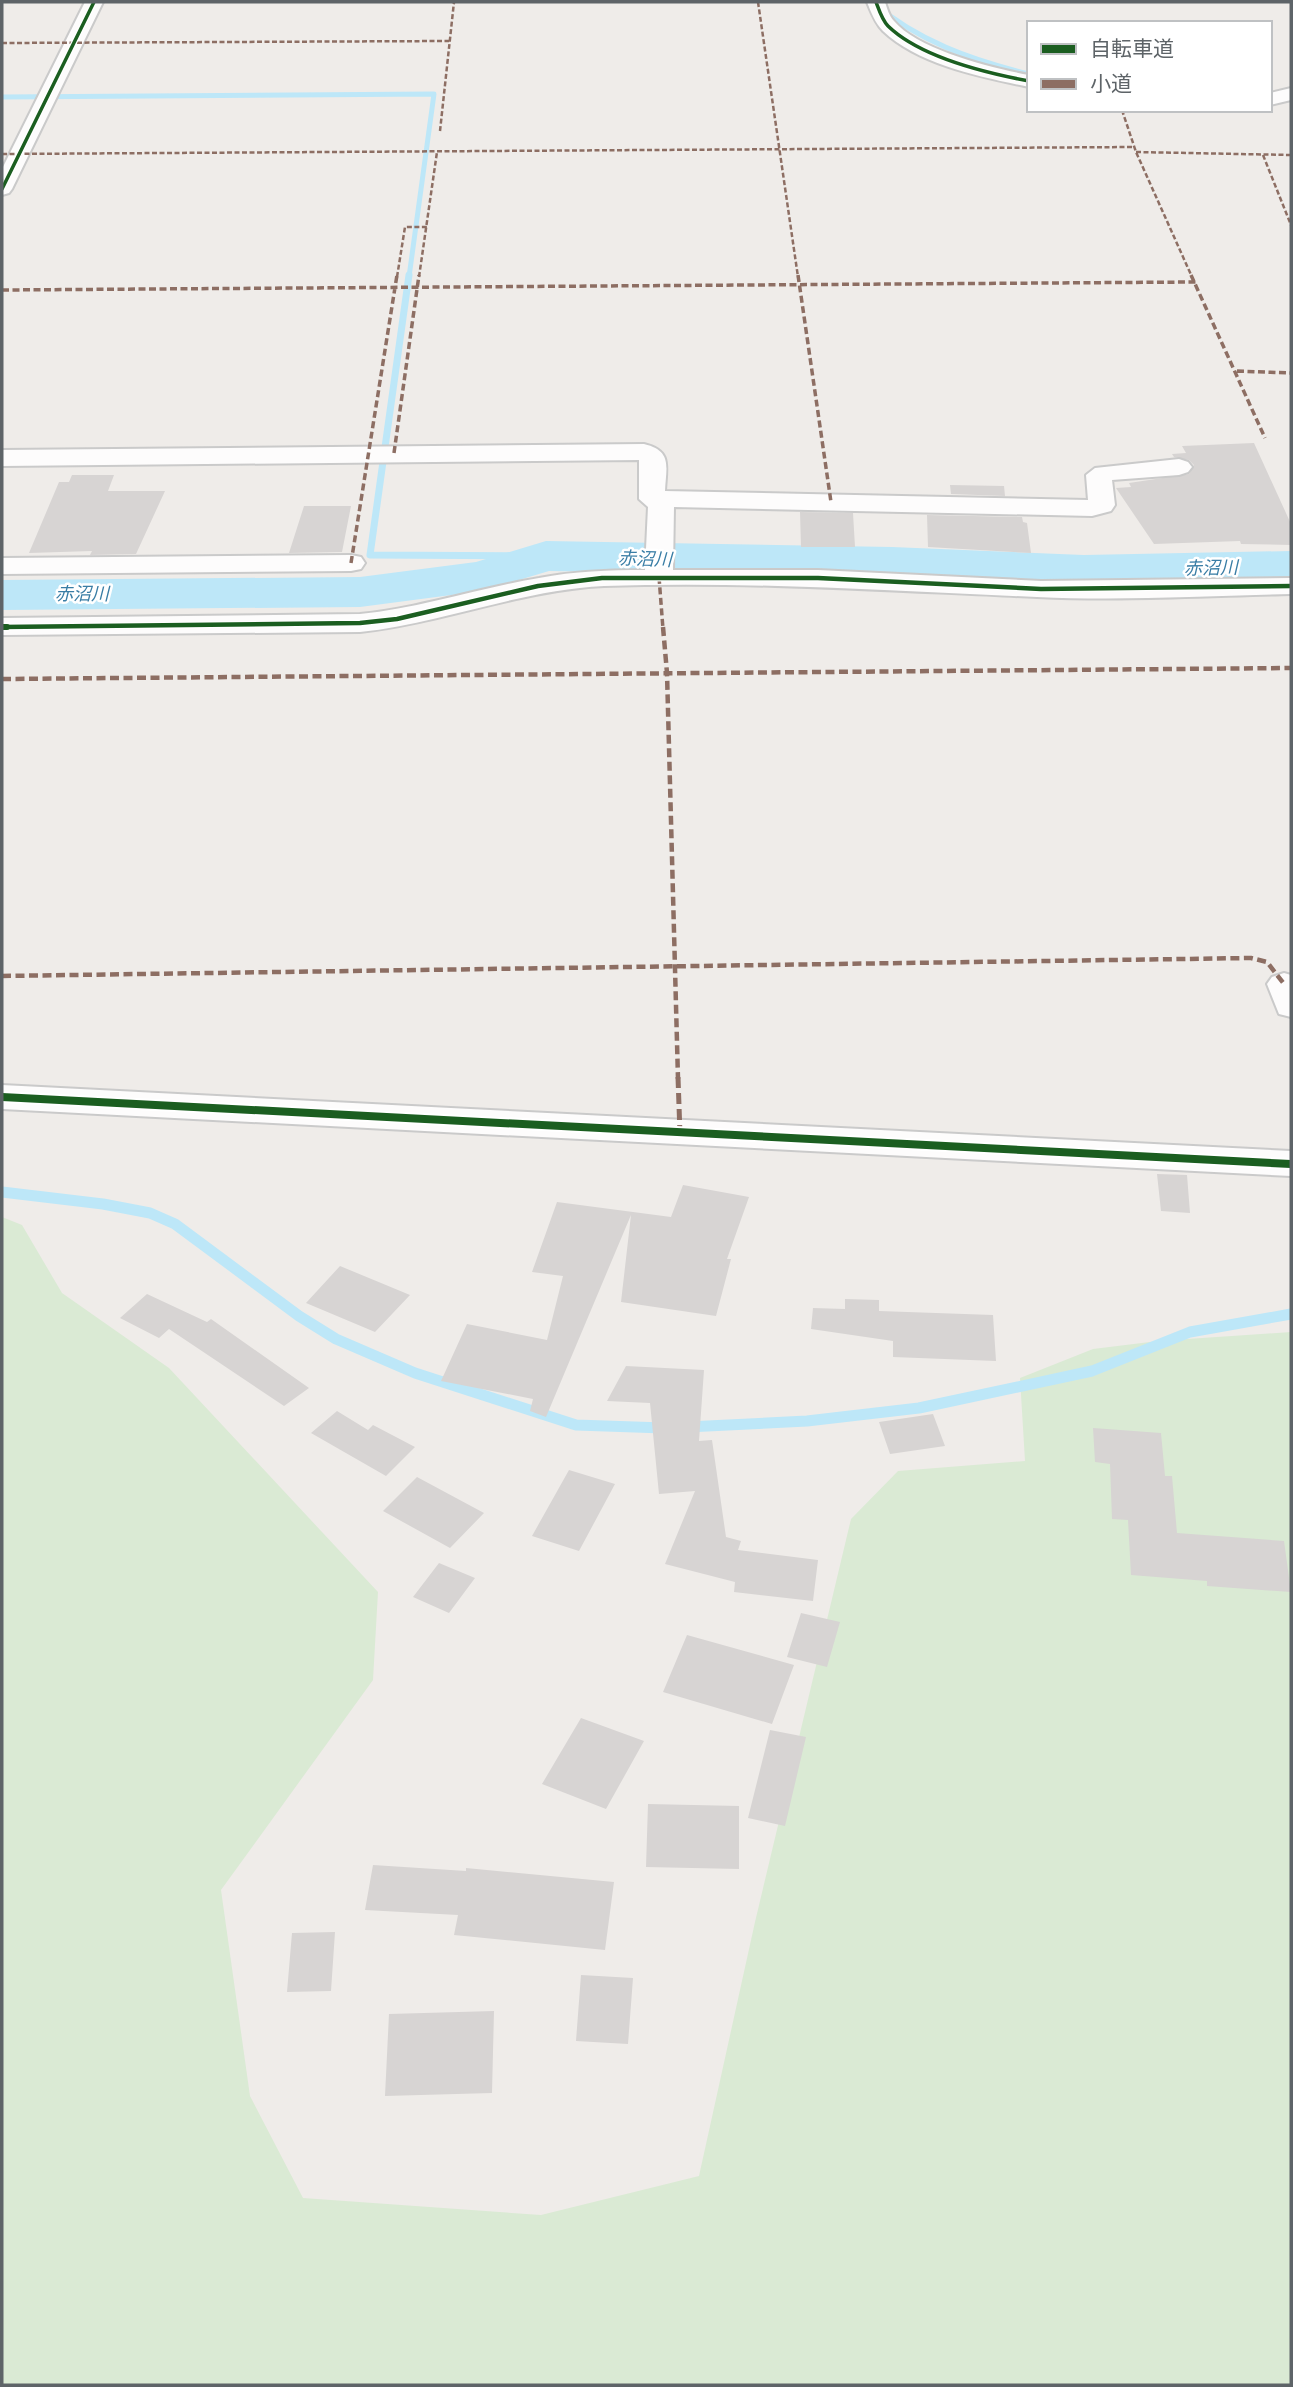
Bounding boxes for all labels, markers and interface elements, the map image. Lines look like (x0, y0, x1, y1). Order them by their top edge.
legend (1027, 21, 1272, 112)
text: 自転車道 (1090, 36, 1174, 61)
text: 小道 (1090, 71, 1132, 96)
water label: 赤沼川 (618, 547, 674, 570)
water label: 赤沼川 (1184, 556, 1240, 578)
water label: 赤沼川 (55, 583, 111, 604)

